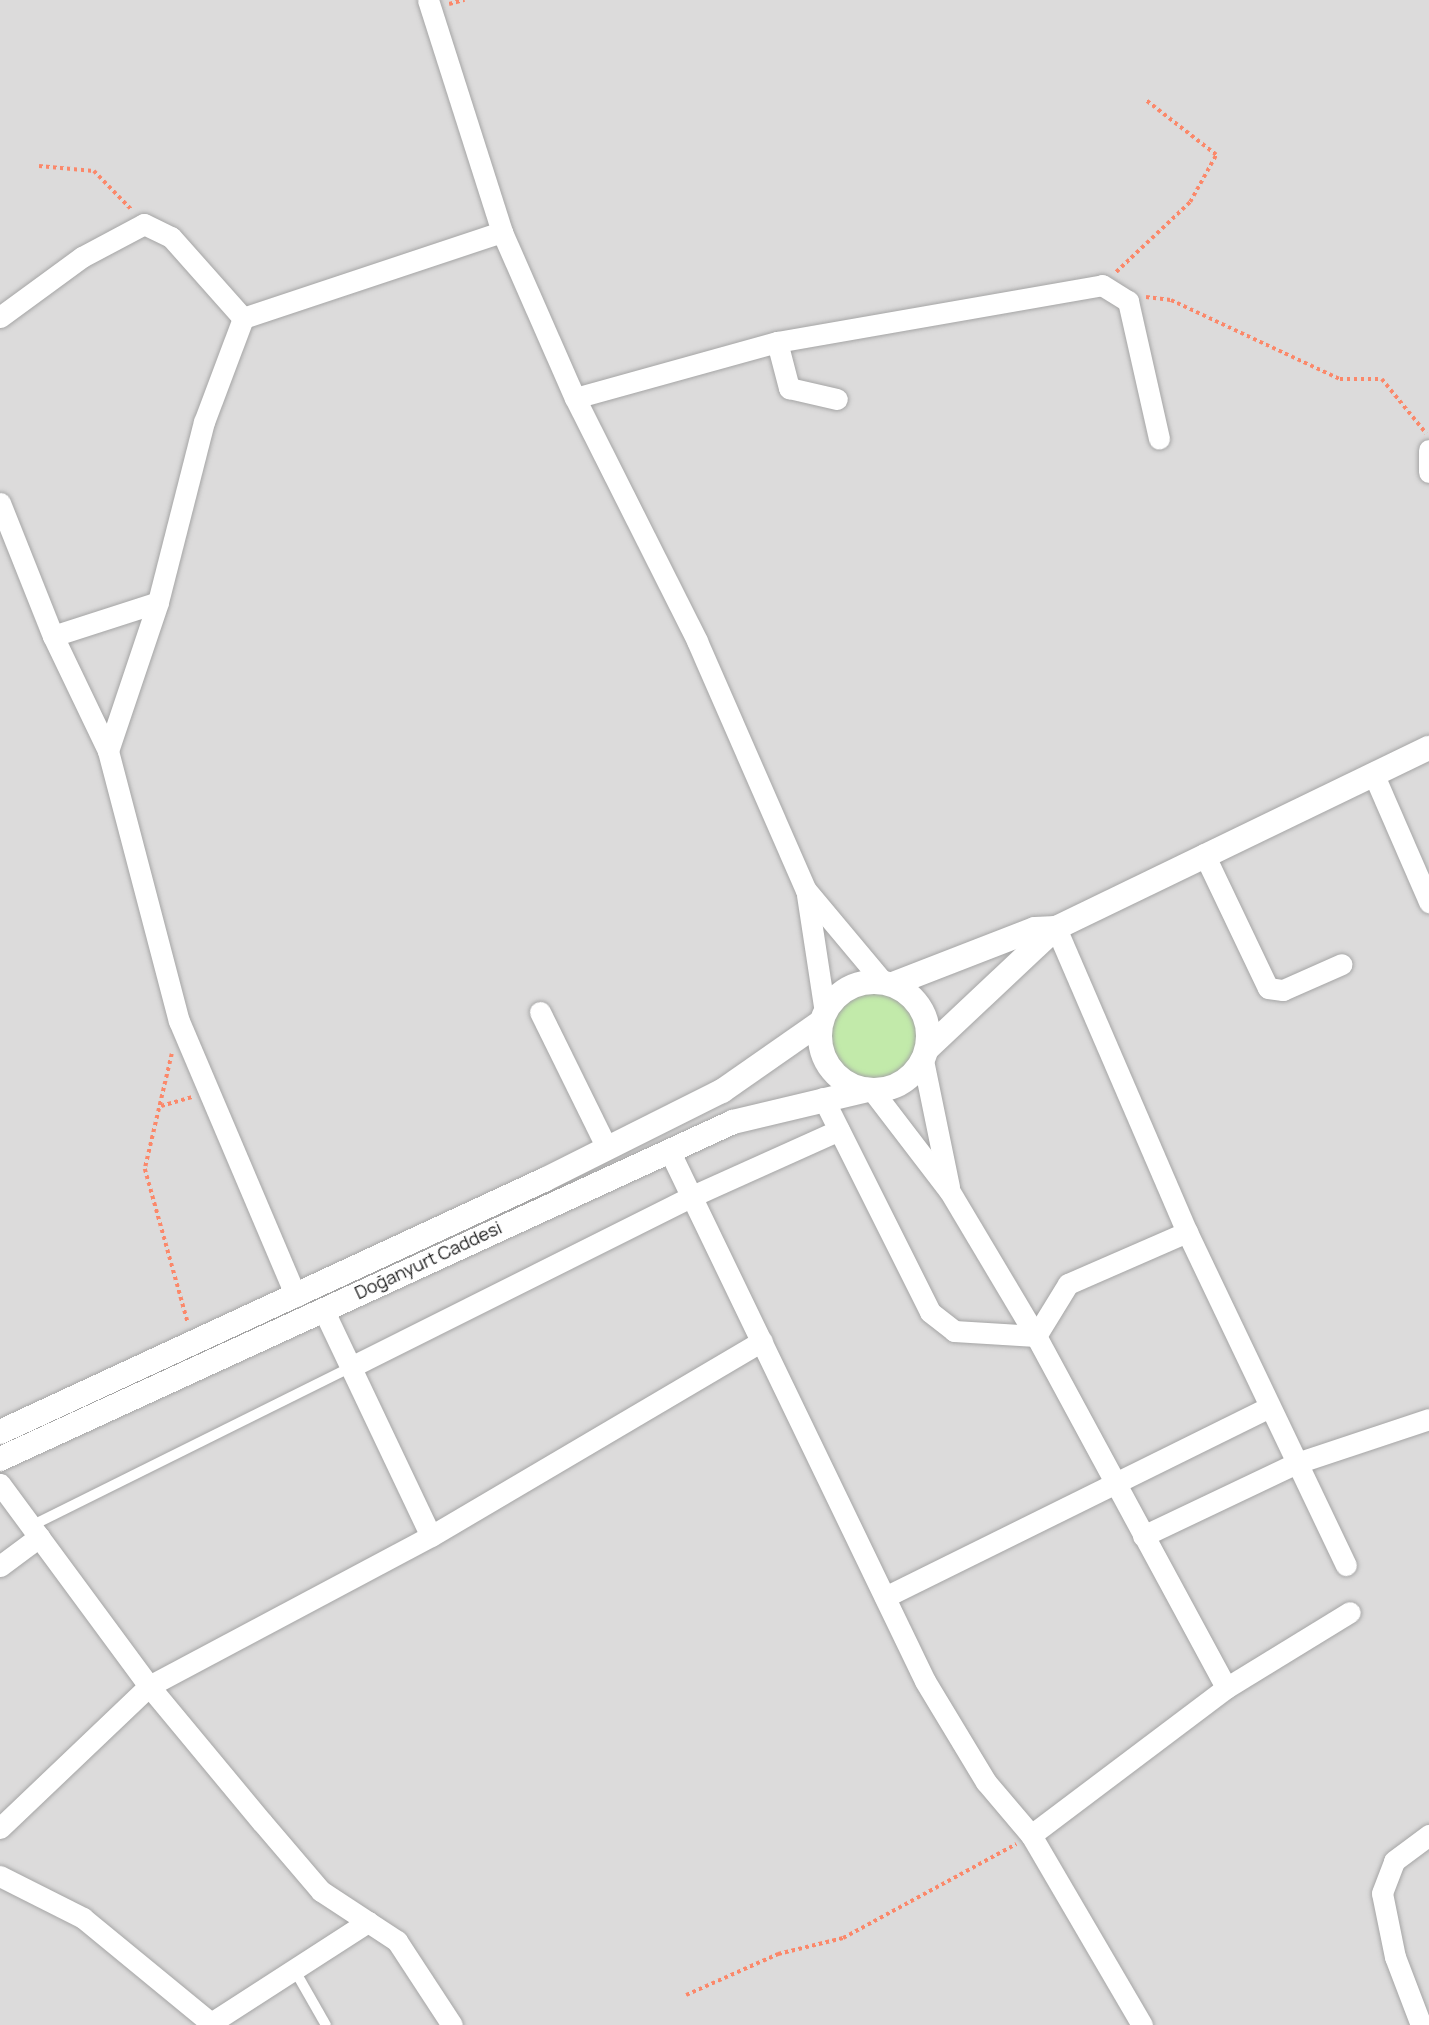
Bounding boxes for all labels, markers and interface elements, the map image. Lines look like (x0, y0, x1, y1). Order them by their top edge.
street label: Doğanyurt Caddesi (351, 1216, 505, 1304)

